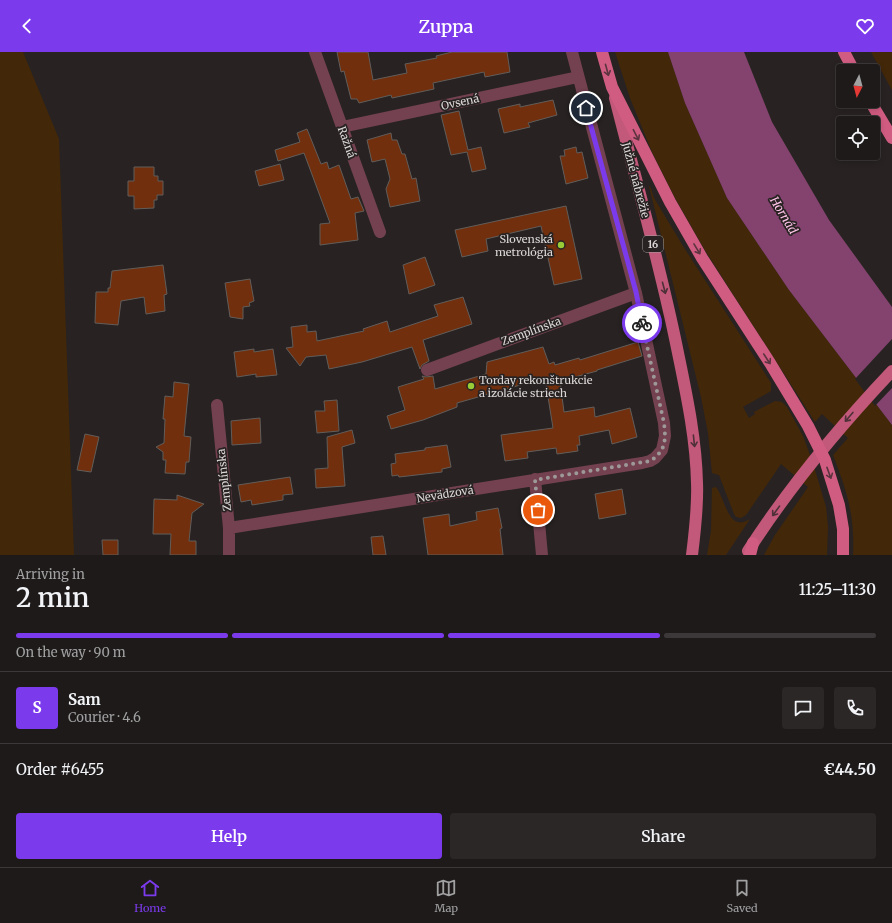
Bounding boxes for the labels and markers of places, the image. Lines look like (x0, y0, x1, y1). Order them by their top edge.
pin (569, 91, 603, 125)
place label: Slovenská metrológia (495, 232, 553, 259)
marker: Slovenská metrológia (556, 240, 566, 250)
place label: Torday rekonštrukcie a izolácie striech (479, 373, 593, 400)
marker: Torday rekonštrukcie a izolácie striech (466, 381, 476, 391)
pin (521, 493, 555, 527)

